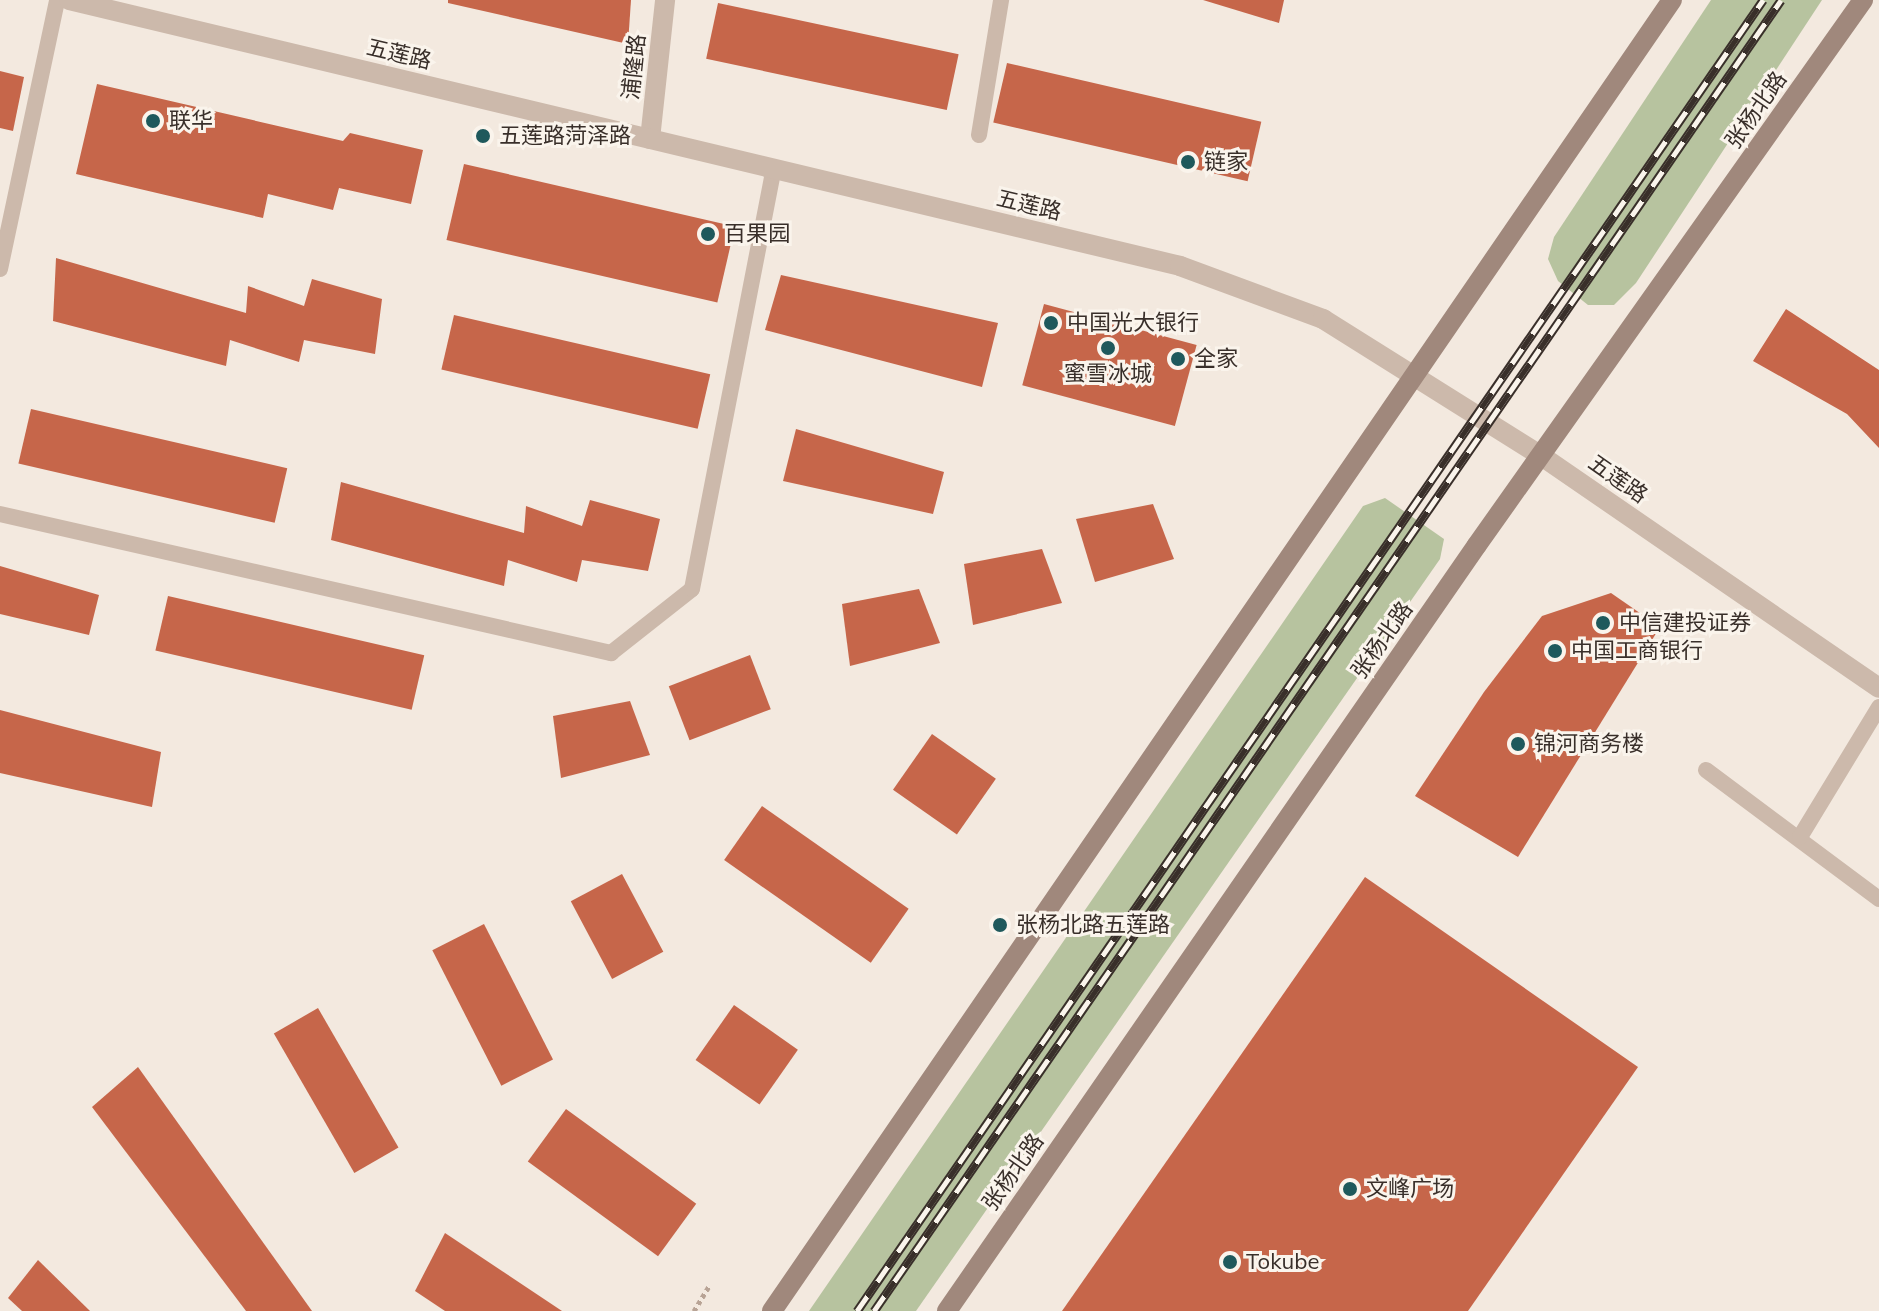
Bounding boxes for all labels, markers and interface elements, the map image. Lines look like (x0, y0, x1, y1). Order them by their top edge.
street label: 浦隆路 (617, 33, 651, 101)
street label: 五莲路 (364, 34, 434, 74)
street label: 张杨北路 (1720, 66, 1792, 154)
place label: 联华 (169, 108, 213, 134)
marker: 联华 (144, 112, 162, 130)
place label: 五莲路菏泽路 (499, 123, 631, 149)
marker: 五莲路菏泽路 (474, 127, 492, 145)
place label: 链家 (1204, 149, 1248, 175)
marker: 链家 (1179, 153, 1197, 171)
street label: 五莲路 (994, 185, 1064, 225)
place label: 百果园 (724, 221, 790, 247)
marker: 百果园 (699, 225, 717, 243)
place label: 中国光大银行 (1067, 310, 1199, 336)
marker: 中国光大银行 (1042, 314, 1060, 332)
marker: 蜜雪冰城 (1099, 339, 1117, 357)
place label: 全家 (1194, 346, 1238, 372)
marker: 全家 (1169, 350, 1187, 368)
place label: 蜜雪冰城 (1064, 361, 1152, 387)
street label: 五莲路 (1583, 449, 1653, 509)
street label: 张杨北路 (1346, 596, 1418, 684)
place label: 中信建投证券 (1619, 610, 1751, 636)
marker: 中信建投证券 (1594, 614, 1612, 632)
place label: 中国工商银行 (1571, 638, 1703, 664)
marker: 中国工商银行 (1546, 642, 1564, 660)
place label: 锦河商务楼 (1534, 731, 1644, 757)
marker: 锦河商务楼 (1509, 735, 1527, 753)
place label: 张杨北路五莲路 (1016, 912, 1170, 938)
marker: 张杨北路五莲路 (991, 916, 1009, 934)
street label: 张杨北路 (977, 1128, 1049, 1216)
place label: 文峰广场 (1366, 1176, 1454, 1202)
marker: 文峰广场 (1341, 1180, 1359, 1198)
place label: Tokube (1246, 1249, 1319, 1275)
marker: Tokube (1221, 1253, 1239, 1271)

